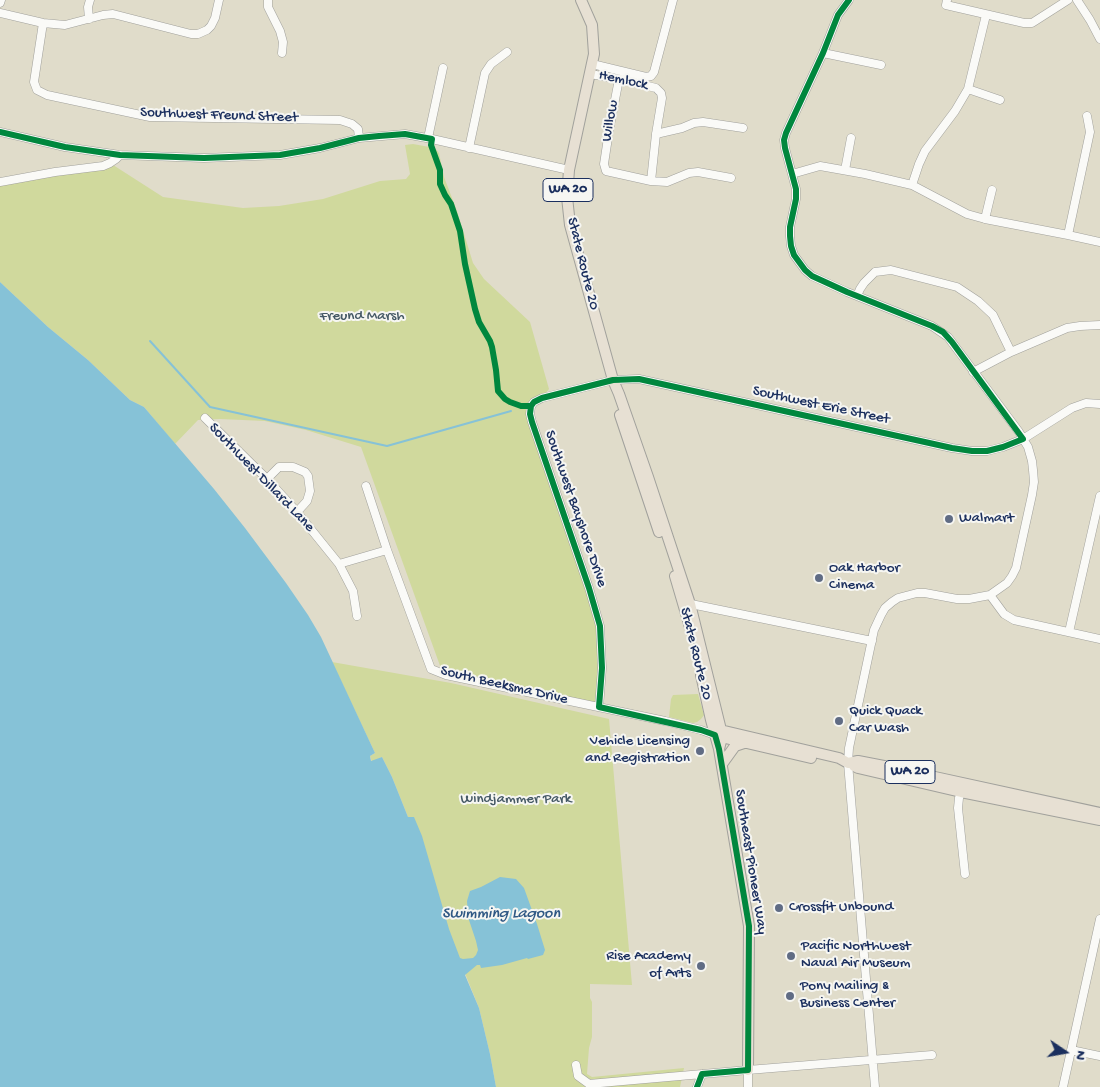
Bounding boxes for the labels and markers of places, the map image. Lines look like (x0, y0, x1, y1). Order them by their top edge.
place label: Walmart (959, 510, 1014, 528)
marker: Walmart (943, 513, 955, 525)
place label: Oak Harbor Cinema (829, 560, 900, 595)
marker: Oak Harbor Cinema (813, 572, 825, 584)
place label: Quick Quack Car Wash (849, 703, 922, 738)
marker: Quick Quack Car Wash (833, 715, 845, 727)
place label: Vehicle Licensing and Registration (585, 733, 690, 768)
marker: Vehicle Licensing and Registration (694, 745, 706, 757)
place label: Crossfit Unbound (789, 899, 893, 917)
marker: Crossfit Unbound (773, 902, 785, 914)
place label: Pacific Northwest Naval Air Museum (801, 938, 911, 973)
place label: Rise Academy of Arts (606, 948, 691, 983)
marker: Pacific Northwest Naval Air Museum (785, 950, 797, 962)
marker: Rise Academy of Arts (695, 960, 707, 972)
place label: Pony Mailing & Business Center (800, 978, 895, 1013)
marker: Pony Mailing & Business Center (784, 990, 796, 1002)

